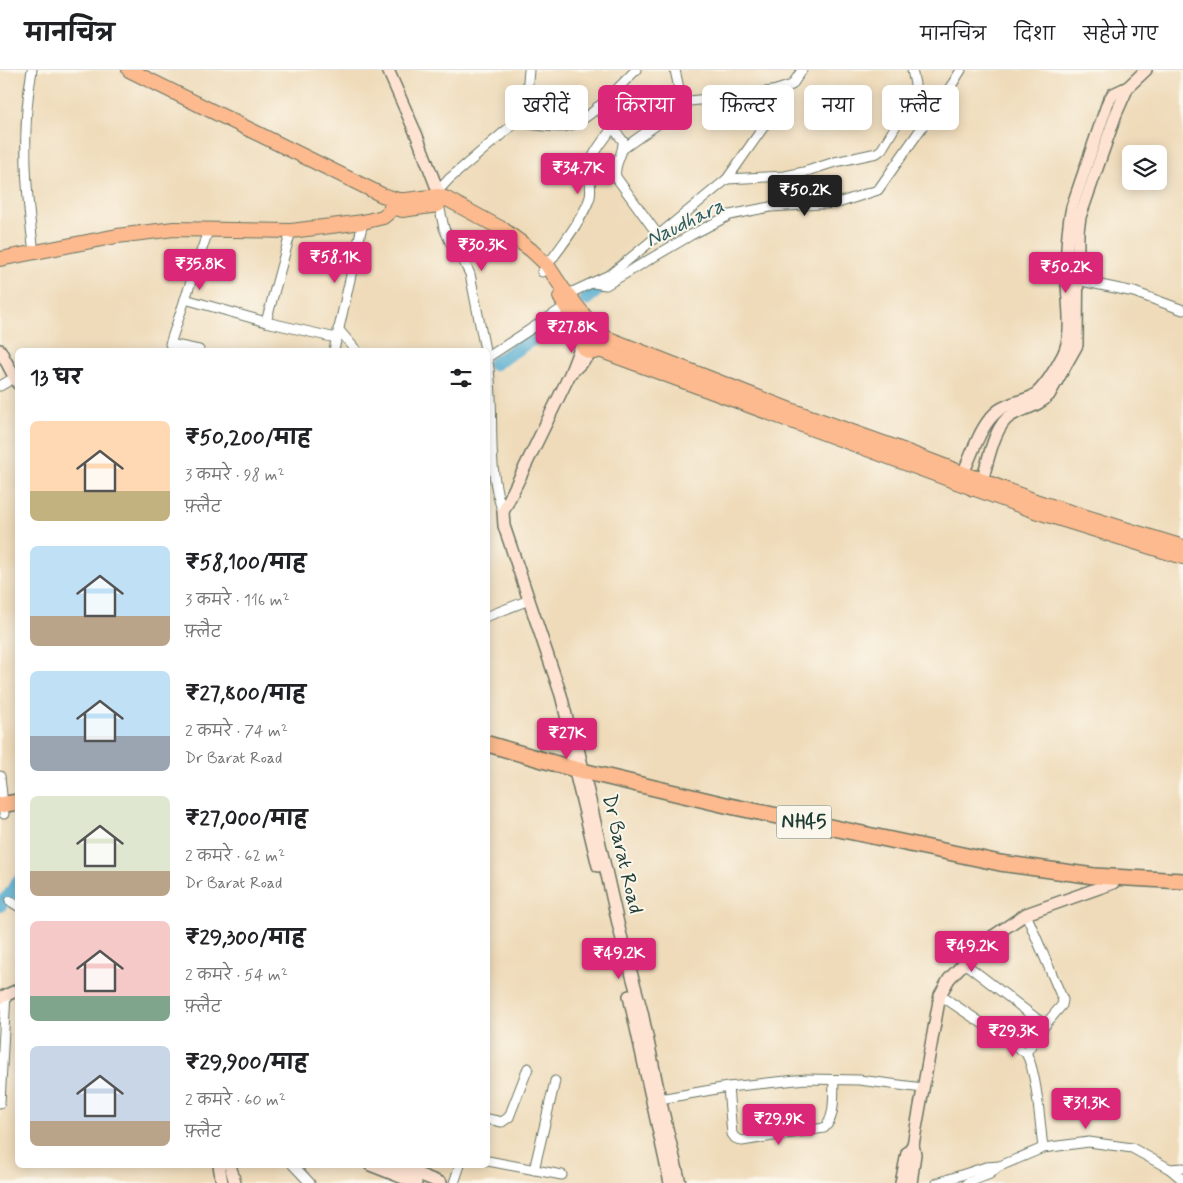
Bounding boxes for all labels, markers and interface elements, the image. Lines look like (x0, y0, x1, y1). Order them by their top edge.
text: मानचित्र (25, 19, 114, 50)
text: मानचित्र (920, 23, 986, 47)
text: दिशा (1014, 23, 1055, 47)
text: सहेजे गए (1083, 23, 1158, 47)
chip: खरीदें (505, 85, 588, 130)
chip: किराया (598, 85, 692, 130)
chip: फ़िल्टर (702, 85, 794, 130)
chip: नया (804, 85, 872, 130)
chip: फ़्लैट (882, 85, 959, 130)
map controls (1122, 145, 1167, 190)
button: layers (1122, 145, 1167, 190)
pin: ₹34.7K (537, 152, 619, 195)
text: ₹34.7K (552, 158, 604, 179)
pin: ₹50.2K (764, 174, 846, 217)
text: ₹50.2K (779, 180, 831, 201)
water label: Naudhara (641, 192, 729, 254)
pin: ₹30.3K (441, 230, 523, 272)
text: ₹30.3K (457, 235, 507, 256)
pin: ₹58.1K (294, 242, 376, 284)
text: ₹58.1K (309, 247, 361, 268)
pin: ₹35.8K (159, 248, 241, 291)
pin: ₹50.2K (1025, 252, 1107, 294)
text: ₹35.8K (175, 254, 225, 275)
text: ₹50.2K (1040, 257, 1092, 278)
pin: ₹27.8K (531, 312, 613, 354)
text: ₹27.8K (547, 317, 597, 338)
text: 13 घर (30, 364, 82, 392)
icon: filters (447, 364, 475, 392)
text: ₹50,200/माह (185, 424, 311, 452)
icon: home (70, 441, 130, 501)
text: 3 कमरे · 98 m² (185, 465, 285, 486)
text: फ़्लैट (185, 497, 221, 518)
text: ₹58,100/माह (185, 549, 306, 577)
icon: home (70, 566, 130, 626)
text: 3 कमरे · 116 m² (185, 590, 289, 611)
text: फ़्लैट (185, 622, 221, 643)
text: ₹27,800/माह (185, 680, 306, 708)
icon: home (70, 691, 130, 751)
pin: ₹27K (537, 718, 597, 760)
text: 2 कमरे · 74 m² (185, 721, 288, 742)
text: ₹27K (548, 723, 586, 744)
text: Dr Barat Road (185, 748, 282, 769)
street label: Dr Barat Road (595, 792, 649, 916)
text: ₹27,000/माह (185, 805, 307, 833)
road number: NH45 (776, 806, 832, 839)
icon: home (70, 816, 130, 876)
text: 2 कमरे · 62 m² (185, 846, 285, 867)
text: Dr Barat Road (185, 873, 282, 894)
text: ₹29,300/माह (185, 924, 305, 952)
pin: ₹49.2K (931, 930, 1013, 973)
text: ₹49.2K (946, 936, 998, 957)
pin: ₹49.2K (578, 938, 660, 980)
icon: home (70, 941, 130, 1001)
text: ₹49.2K (593, 943, 645, 964)
text: 2 कमरे · 54 m² (185, 965, 288, 986)
text: फ़्लैट (185, 997, 221, 1018)
pin: ₹29.3K (972, 1016, 1054, 1058)
text: ₹29.3K (988, 1021, 1038, 1042)
text: ₹29,900/माह (185, 1049, 308, 1077)
icon: home (70, 1066, 130, 1126)
pin: ₹31.3K (1045, 1088, 1127, 1130)
text: 2 कमरे · 60 m² (185, 1090, 286, 1111)
text: ₹31.3K (1063, 1093, 1109, 1114)
pin: ₹29.9K (738, 1104, 820, 1146)
text: ₹29.9K (754, 1109, 804, 1130)
text: फ़्लैट (185, 1122, 221, 1143)

